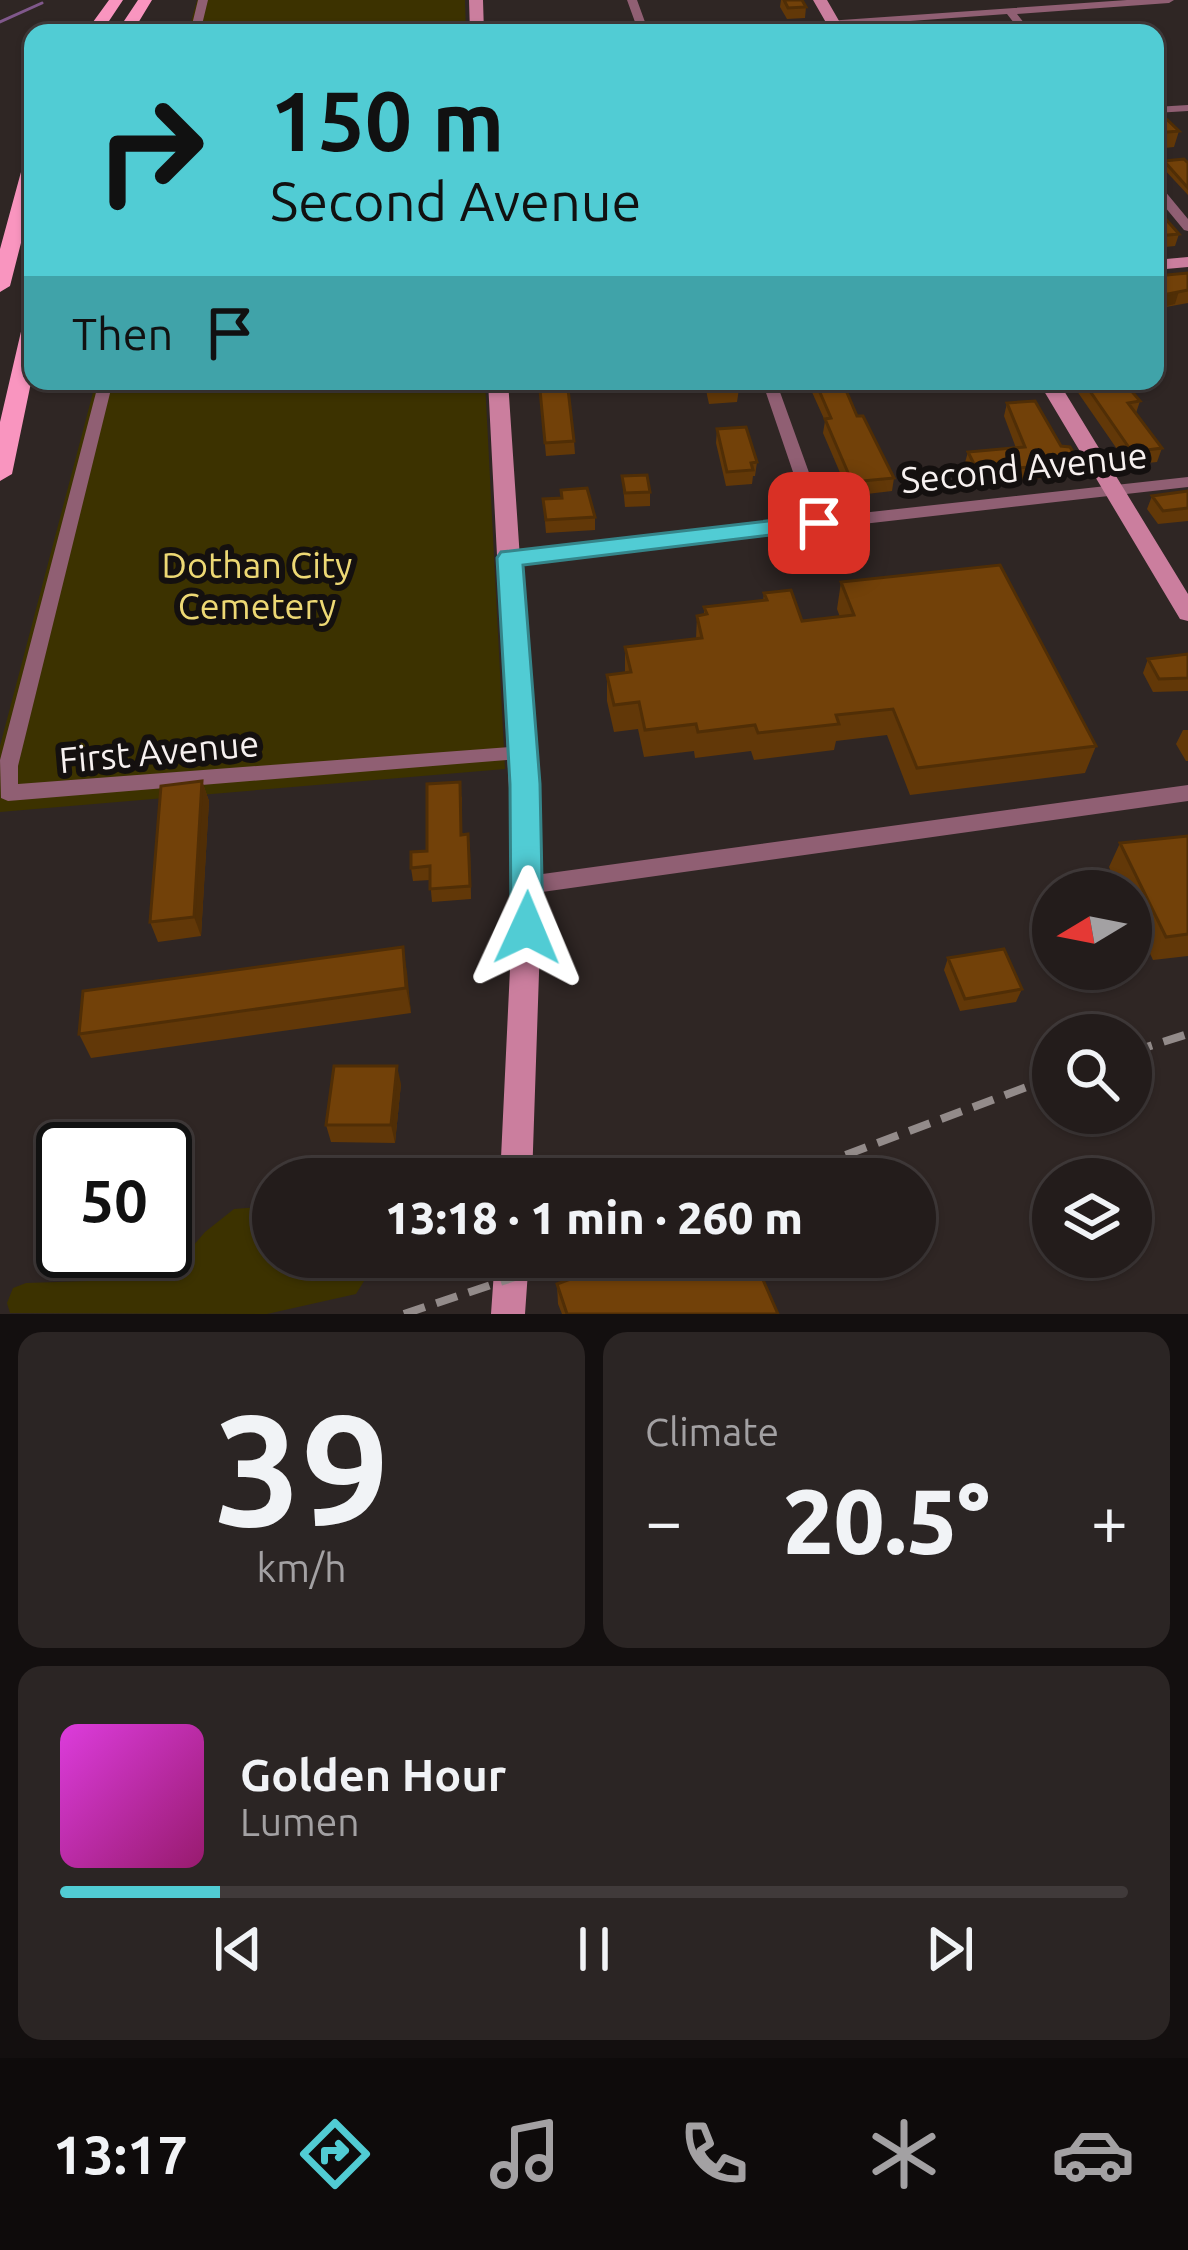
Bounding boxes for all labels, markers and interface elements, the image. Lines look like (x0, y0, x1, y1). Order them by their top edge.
icon: right (72, 72, 228, 228)
text: 150 m (270, 73, 504, 167)
text: Second Avenue (270, 171, 641, 231)
icon: arrive (197, 300, 263, 366)
text: Then (72, 308, 173, 359)
street label: Second Avenue (899, 434, 1149, 500)
pin (768, 472, 870, 574)
icon: arrive (786, 490, 852, 556)
park label: Dothan City Cemetery (162, 544, 352, 626)
street label: First Avenue (57, 722, 261, 780)
position arrow (464, 865, 590, 991)
north arrow (1032, 870, 1152, 990)
map controls (1032, 870, 1152, 1278)
button: search (1032, 1014, 1152, 1134)
speed limit sign: 50 (36, 1122, 192, 1278)
button: layers (1032, 1158, 1152, 1278)
text: 13:18 · 1 min · 260 m (385, 1192, 803, 1243)
text: 39 (214, 1381, 389, 1555)
text: Climate (645, 1410, 779, 1453)
text: 20.5° (783, 1470, 990, 1571)
text: − (645, 1483, 682, 1557)
text: + (1091, 1483, 1128, 1557)
text: km/h (256, 1546, 347, 1589)
text: Golden Hour (240, 1749, 506, 1800)
text: Lumen (240, 1800, 360, 1843)
icon: previous (205, 1916, 271, 1982)
icon: pause (561, 1916, 627, 1982)
icon: next (917, 1916, 983, 1982)
icon: directions (293, 2112, 377, 2196)
icon: music (483, 2112, 567, 2196)
icon: phone (672, 2112, 756, 2196)
icon: climate (862, 2112, 946, 2196)
icon: car (1051, 2112, 1135, 2196)
text: 13:17 (53, 2124, 188, 2184)

